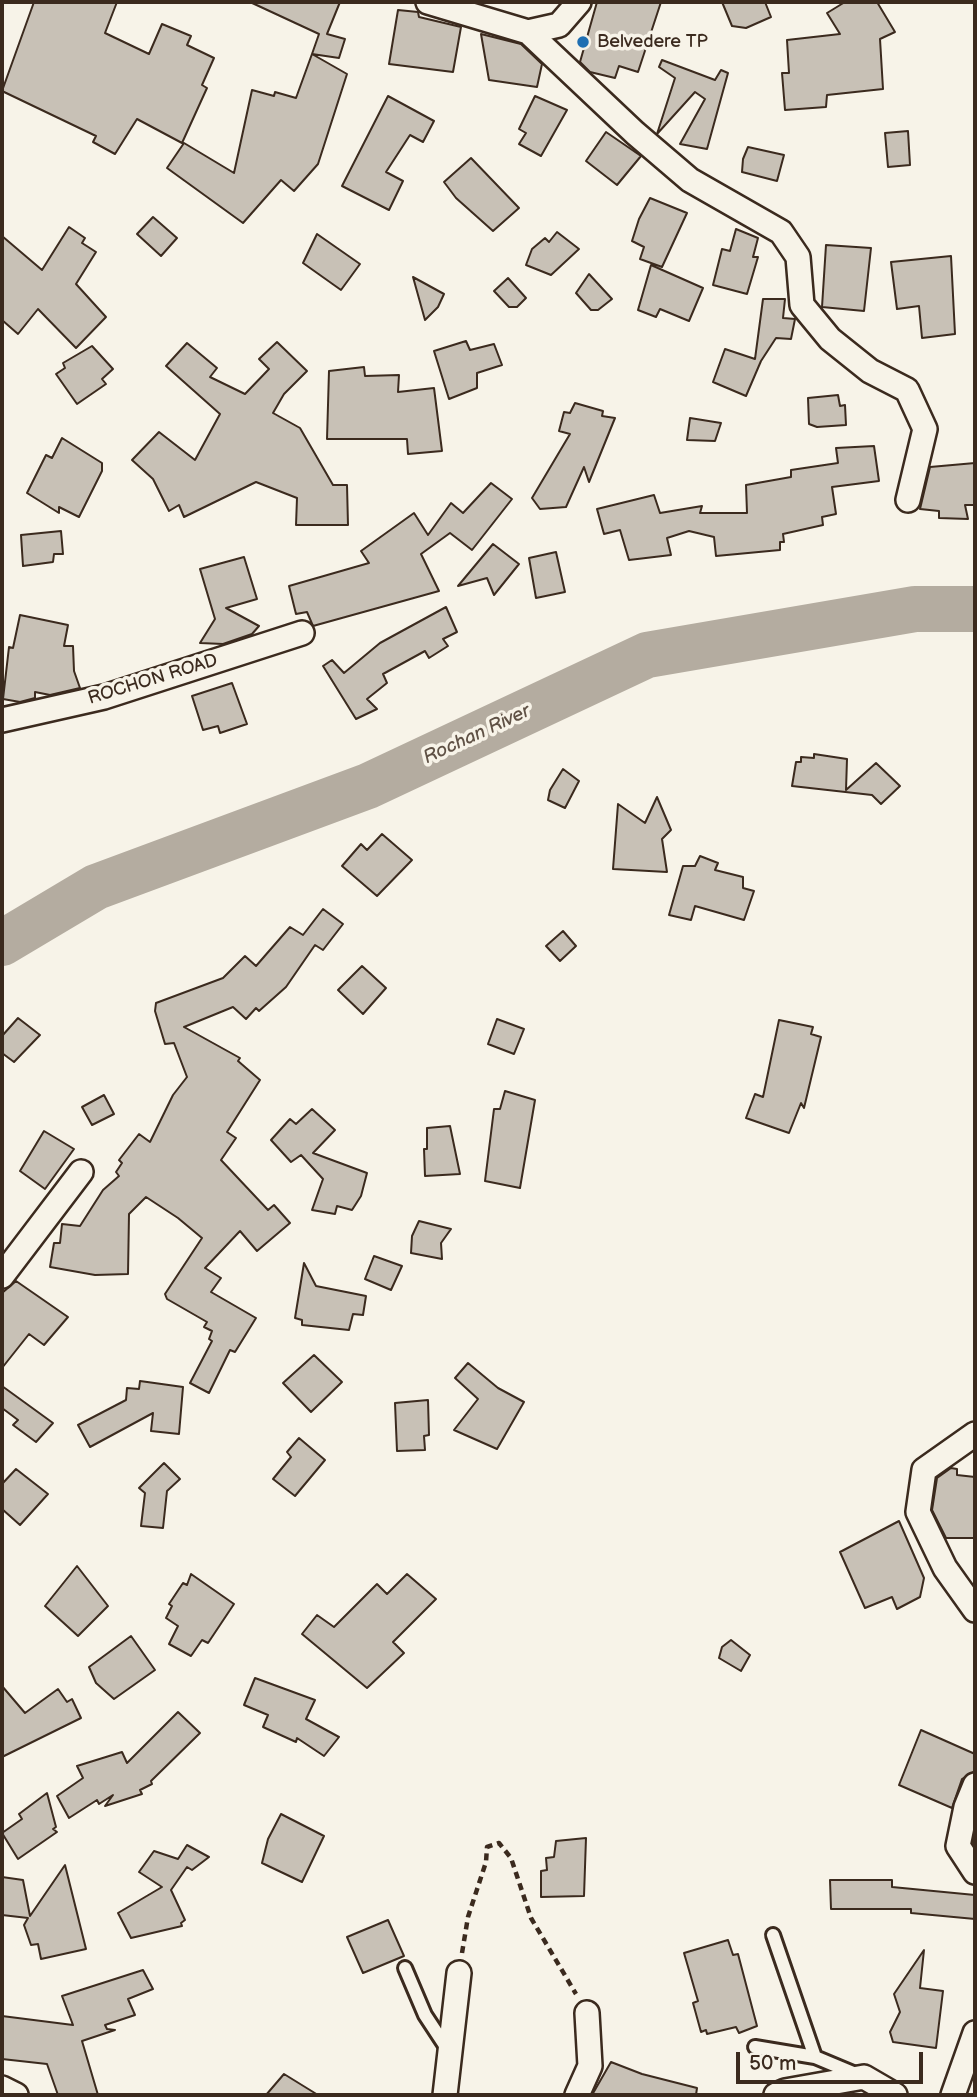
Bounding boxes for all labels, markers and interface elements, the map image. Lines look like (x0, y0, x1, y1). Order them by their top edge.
place label: Belvedere TP (597, 31, 708, 53)
marker: Belvedere TP (575, 34, 591, 50)
street label: ROCHON ROAD (86, 650, 220, 710)
water label: Rochan River (420, 700, 534, 770)
scale bar (739, 2038, 926, 2082)
text: 50 m (749, 2051, 796, 2076)

